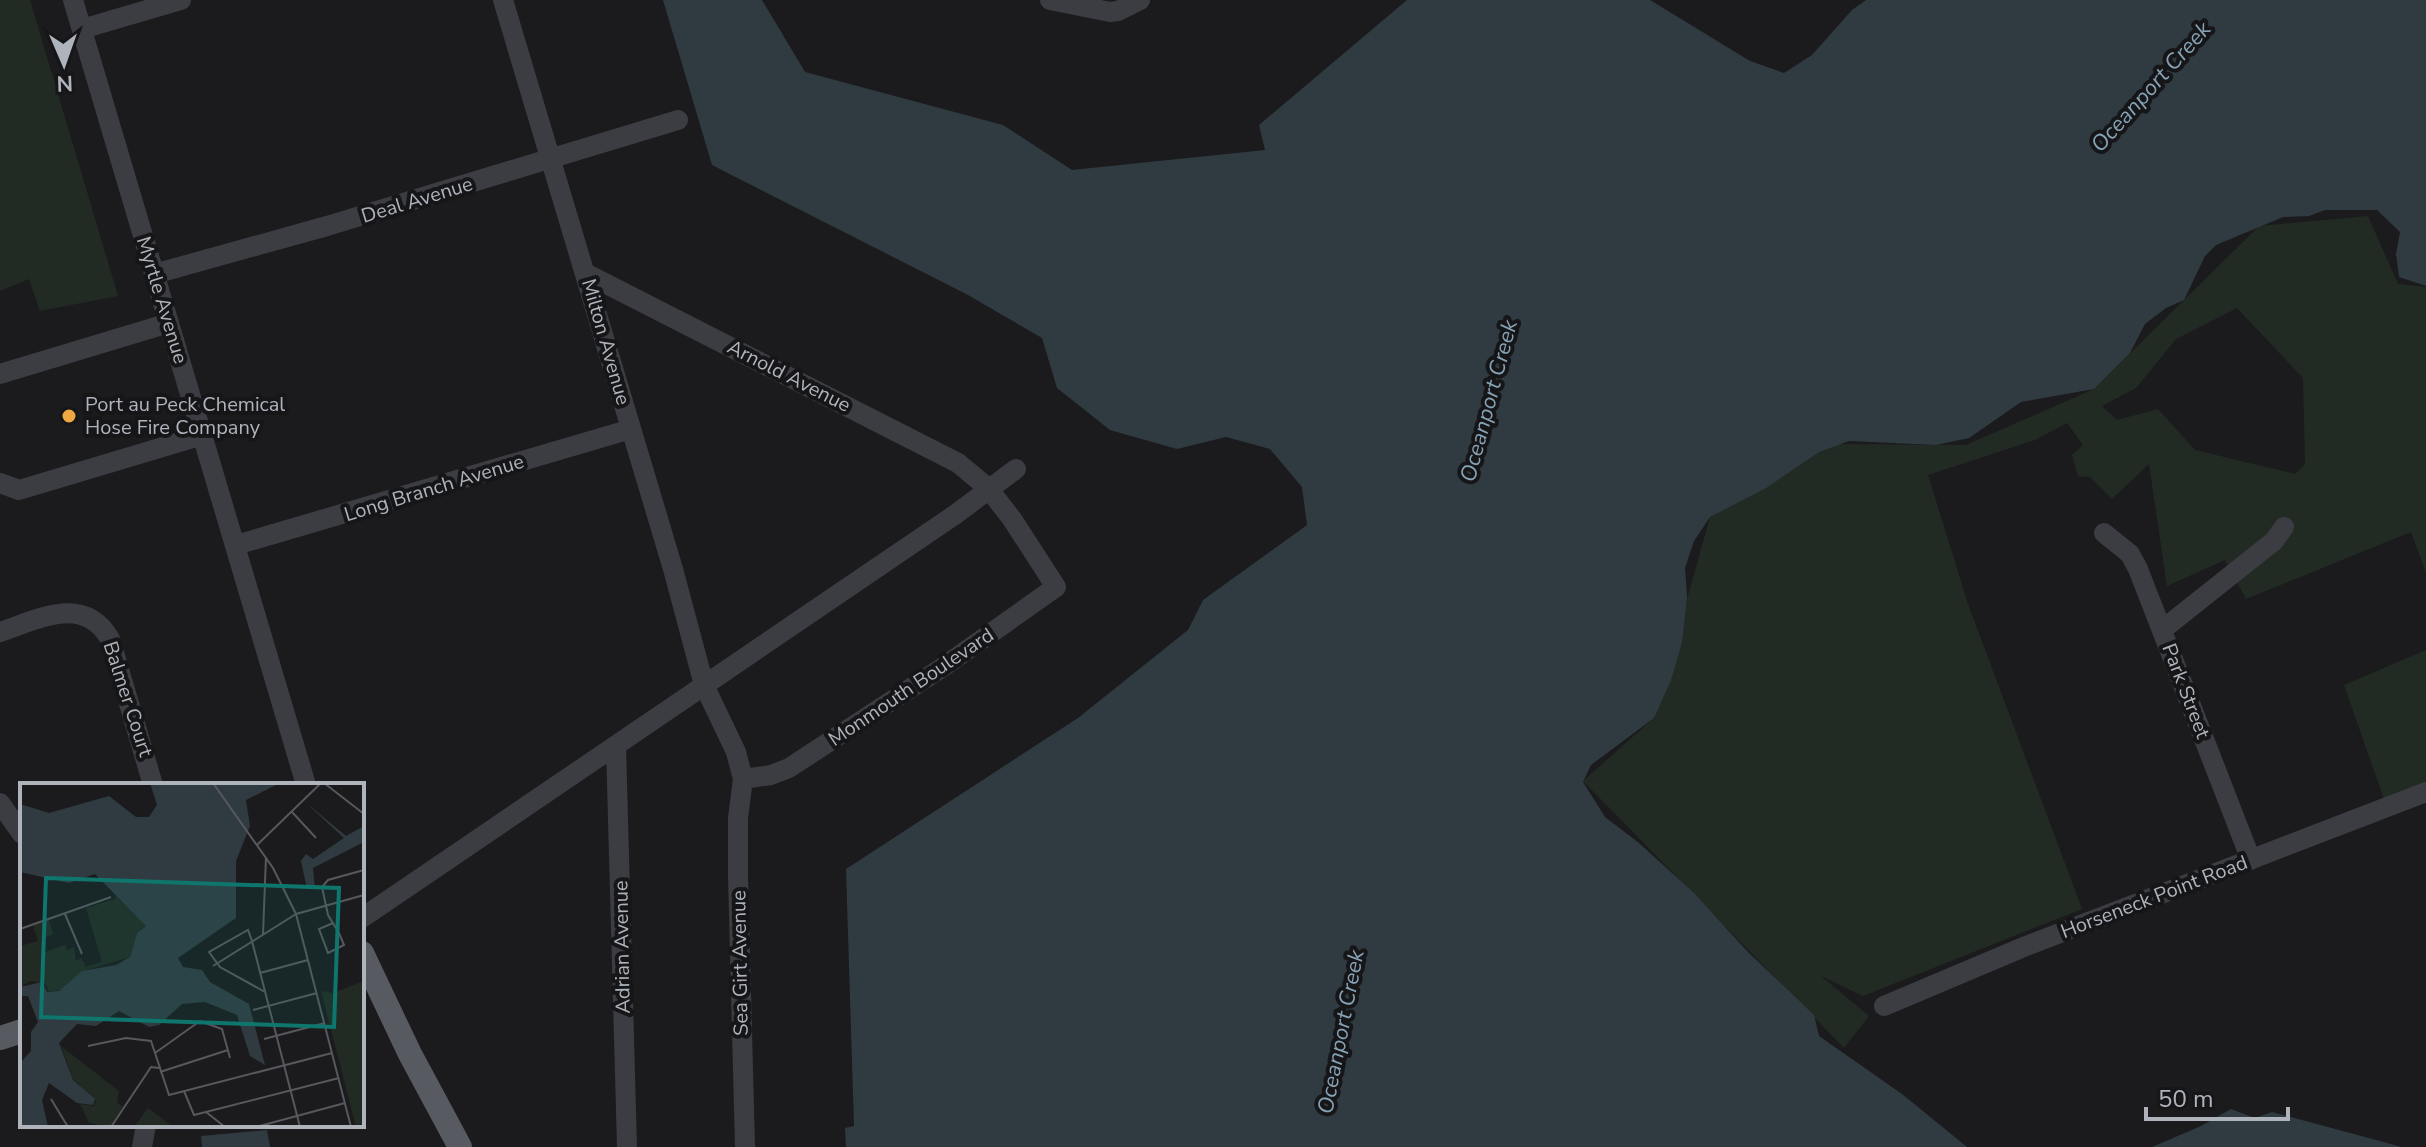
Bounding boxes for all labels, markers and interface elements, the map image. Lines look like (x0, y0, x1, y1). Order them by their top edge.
water label: Oceanport Creek (2084, 14, 2219, 159)
north arrow (24, 24, 104, 104)
text: N (56, 68, 73, 98)
street label: Deal Avenue (358, 170, 476, 230)
street label: Myrtle Avenue (130, 233, 194, 367)
street label: Milton Avenue (575, 276, 637, 408)
water label: Oceanport Creek (1453, 316, 1525, 485)
street label: Arnold Avenue (723, 333, 855, 419)
place label: Port au Peck Chemical Hose Fire Company (85, 391, 285, 441)
marker: Port au Peck Chemical Hose Fire Company (60, 407, 78, 425)
street label: Long Branch Avenue (341, 448, 527, 528)
street label: Monmouth Boulevard (823, 622, 999, 752)
street label: Balmer Court (97, 638, 160, 761)
street label: Park Street (2156, 640, 2217, 743)
inset map (20, 783, 364, 1127)
street label: Horseneck Point Road (2057, 849, 2251, 945)
street label: Adrian Avenue (607, 880, 637, 1014)
street label: Sea Girt Avenue (725, 890, 755, 1036)
water label: Oceanport Creek (1310, 946, 1372, 1117)
scale bar (2146, 1071, 2288, 1121)
text: 50 m (2158, 1083, 2214, 1115)

